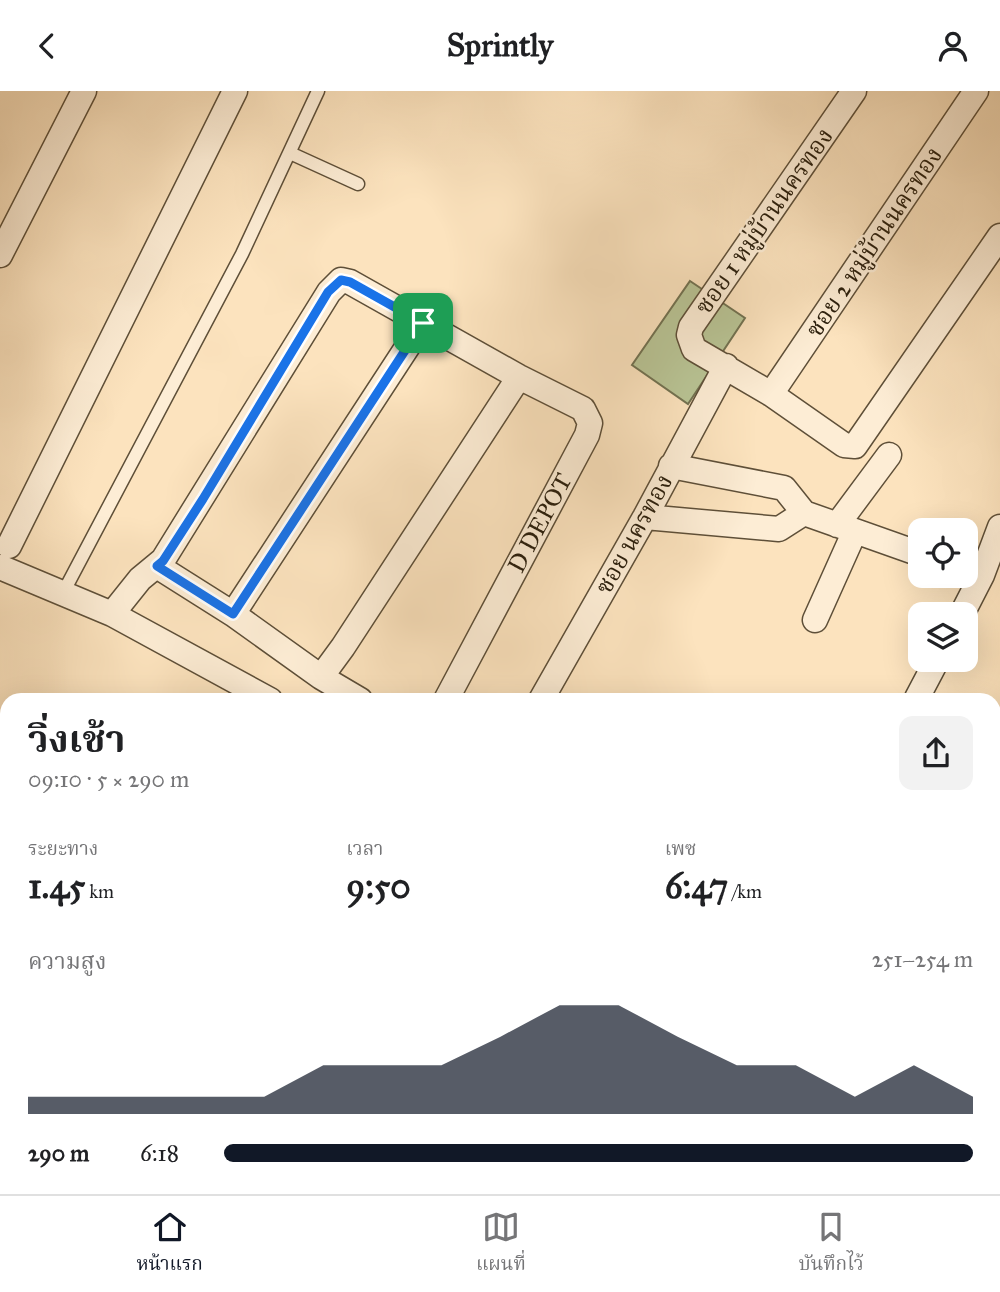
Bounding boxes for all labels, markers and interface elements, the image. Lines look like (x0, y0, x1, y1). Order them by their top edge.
text: Sprintly (447, 26, 553, 65)
icon: back (28, 27, 66, 65)
icon: person (934, 27, 972, 65)
street label: ซอย 1 หมู่บ้านนครทอง (688, 122, 840, 320)
street label: ซอย 2 หมู่บ้านนครทอง (799, 141, 949, 343)
pin (393, 293, 453, 353)
icon: arrive (404, 304, 442, 342)
street label: D DEPOT (501, 468, 579, 578)
street label: ซอย นครทอง (589, 469, 679, 599)
map controls (908, 518, 978, 672)
button: locate (908, 518, 978, 588)
button: layers (908, 602, 978, 672)
text: วิ่งเช้า (28, 716, 125, 762)
button: share (899, 716, 973, 790)
text: 09:10 · 5 × 290 m (28, 765, 189, 793)
text: ระยะทาง (28, 837, 98, 860)
text: เวลา (346, 837, 383, 860)
text: เพซ (665, 837, 696, 860)
text: 1.45 (28, 865, 85, 908)
text: 9:50 (346, 865, 411, 908)
text: 6:47 (665, 865, 728, 908)
text: km (85, 880, 114, 903)
text: /km (728, 880, 762, 903)
text: 251–254 m (872, 945, 973, 973)
text: ความสูง (28, 947, 106, 975)
text: 290 m (28, 1139, 89, 1167)
text: 6:18 (140, 1139, 179, 1167)
tab: หน้าแรก (137, 1208, 203, 1280)
tab: แผนที่ (476, 1208, 526, 1280)
tab: บันทึกไว้ (799, 1208, 863, 1280)

